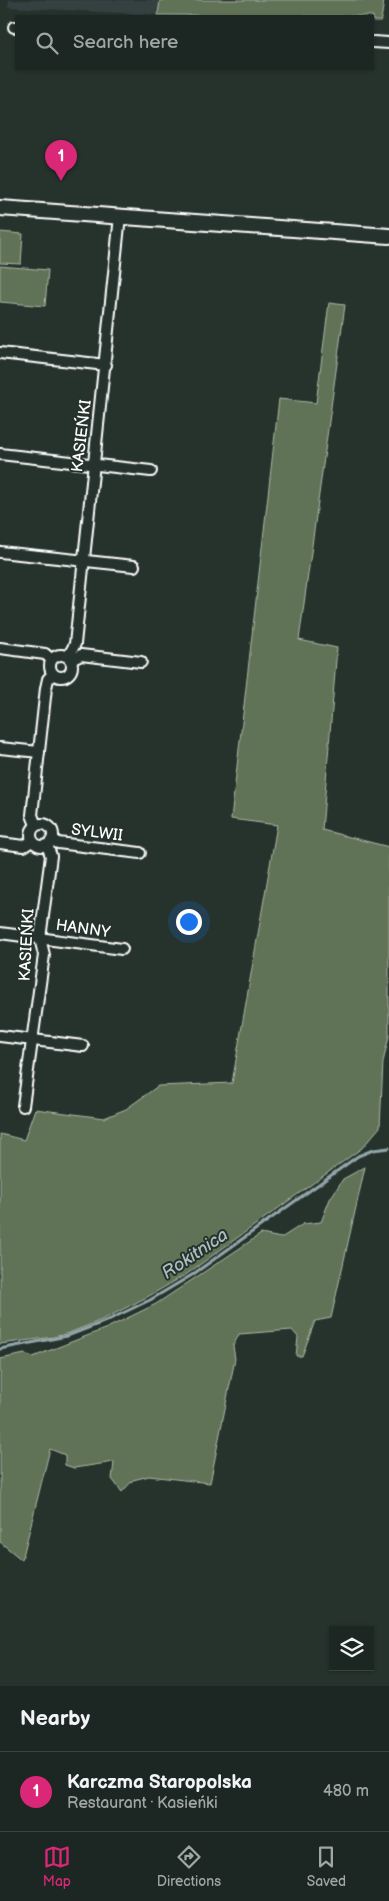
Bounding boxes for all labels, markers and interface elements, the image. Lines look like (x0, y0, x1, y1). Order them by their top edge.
search box (15, 15, 374, 70)
icon: search (33, 29, 61, 57)
text: Search here (73, 31, 178, 54)
pin: 1 (45, 140, 77, 181)
street label: KASIEŃKI (66, 398, 96, 473)
street label: SYLWII (70, 820, 124, 846)
street label: KASIEŃKI (14, 908, 38, 982)
your location (176, 909, 202, 935)
street label: HANNY (54, 916, 112, 942)
water label: Rokitnica (158, 1224, 232, 1284)
map controls (329, 1626, 374, 1671)
button: layers (329, 1626, 374, 1671)
text: Nearby (20, 1706, 90, 1731)
text: Karczma Staropolska (67, 1771, 252, 1794)
text: 1 (33, 1782, 39, 1801)
text: 480 m (323, 1782, 369, 1801)
text: Restaurant · Kasieńki (67, 1794, 218, 1813)
tab: Map (43, 1843, 71, 1890)
tab: Directions (157, 1843, 221, 1890)
tab: Saved (307, 1843, 346, 1890)

